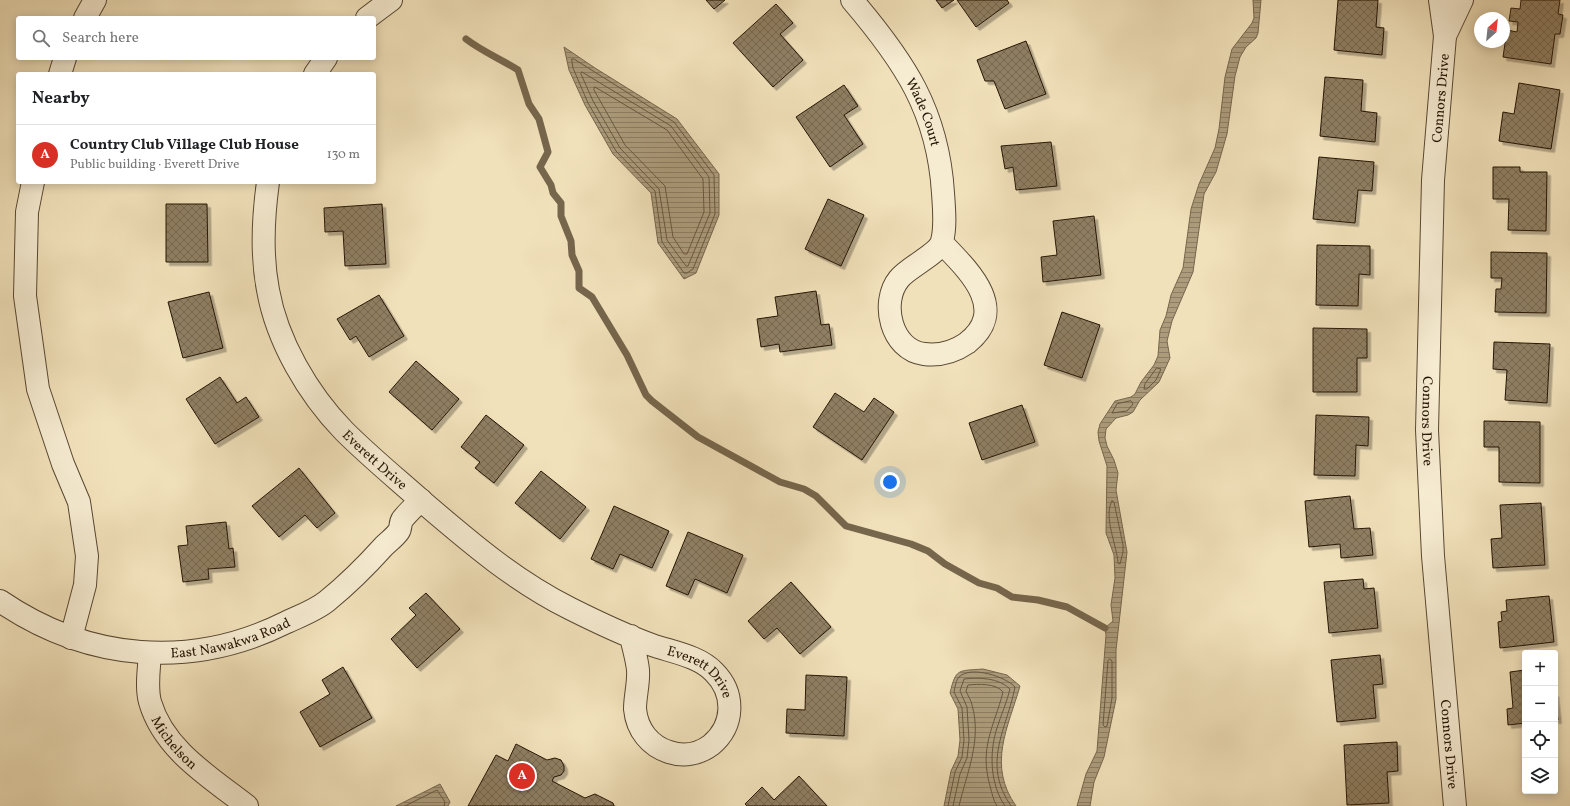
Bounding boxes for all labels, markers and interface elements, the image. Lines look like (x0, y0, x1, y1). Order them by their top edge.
north arrow (1474, 12, 1510, 48)
search box (16, 16, 376, 60)
icon: search (30, 27, 52, 49)
text: Search here (62, 28, 139, 49)
street label: Connors Drive (1428, 52, 1455, 144)
street label: Wade Court (900, 75, 944, 149)
text: Nearby (32, 87, 90, 110)
text: Country Club Village Club House (70, 135, 299, 156)
text: A (40, 146, 50, 164)
text: 130 m (327, 146, 360, 164)
text: Public building · Everett Drive (70, 156, 239, 174)
street label: Connors Drive (1416, 376, 1437, 467)
street label: Everett Drive (337, 426, 411, 495)
your location (880, 472, 900, 492)
street label: East Nawakwa Road (170, 614, 294, 664)
street label: Everett Drive (664, 642, 736, 701)
map controls (1522, 650, 1558, 794)
button: + (1522, 650, 1558, 686)
button: − (1522, 686, 1558, 722)
street label: Connors Drive (1435, 699, 1461, 790)
street label: Michelson (146, 713, 201, 774)
button: locate (1522, 722, 1558, 758)
button: layers (1522, 758, 1558, 794)
pin: A (509, 761, 535, 791)

